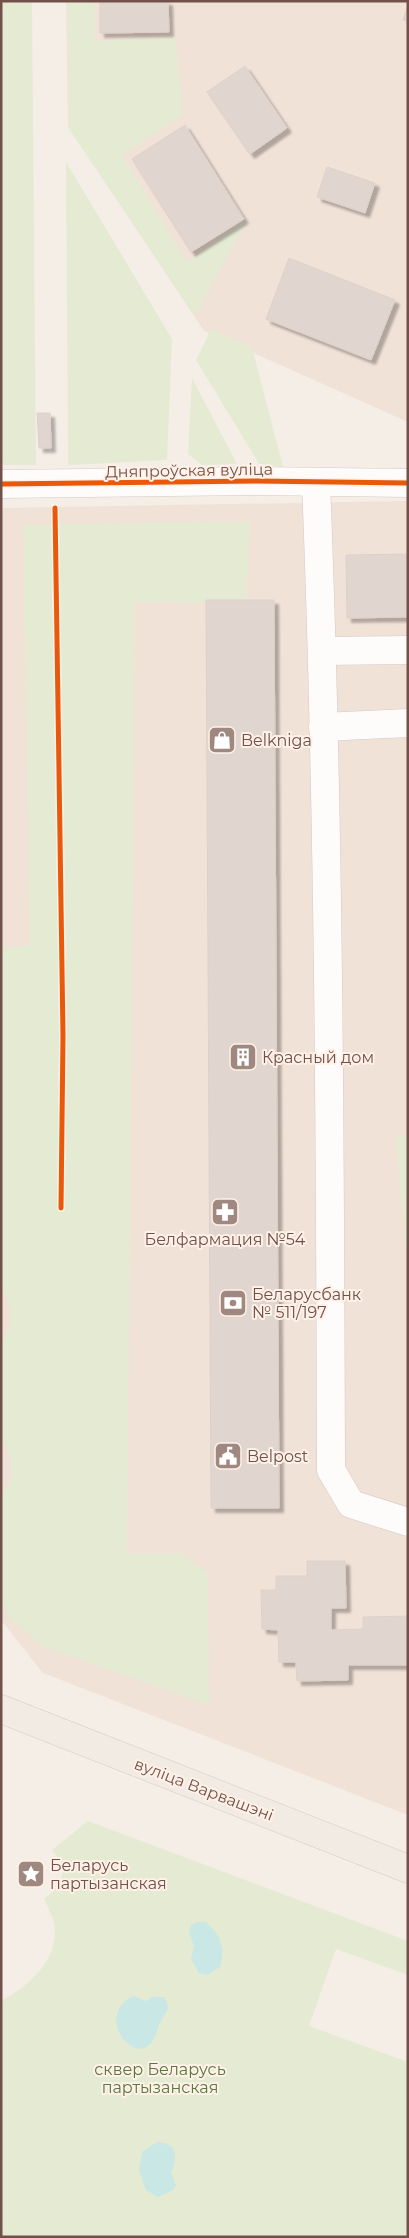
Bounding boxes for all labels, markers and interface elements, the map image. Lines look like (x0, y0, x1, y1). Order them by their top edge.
street label: Дняпроўская вуліца (105, 460, 273, 481)
shop icon: Belkniga (207, 725, 237, 755)
place label: Belkniga (241, 731, 312, 750)
building icon: Красный дом (228, 1042, 258, 1072)
place label: Красный дом (262, 1048, 374, 1067)
pharmacy icon: Белфармация №54 (210, 1197, 240, 1227)
place label: Белфармация №54 (145, 1230, 306, 1249)
place label: Беларусбанк № 511/197 (252, 1285, 362, 1322)
bank icon: Беларусбанк № 511/197 (218, 1288, 248, 1318)
public building icon: Belpost (213, 1441, 243, 1471)
place label: Belpost (247, 1447, 309, 1466)
street label: вуліца Варвашэні (131, 1754, 276, 1825)
place label: Беларусь партызанская (50, 1856, 167, 1893)
place icon: Беларусь партызанская (16, 1859, 46, 1889)
park label: сквер Беларусь партызанская (94, 2060, 226, 2097)

